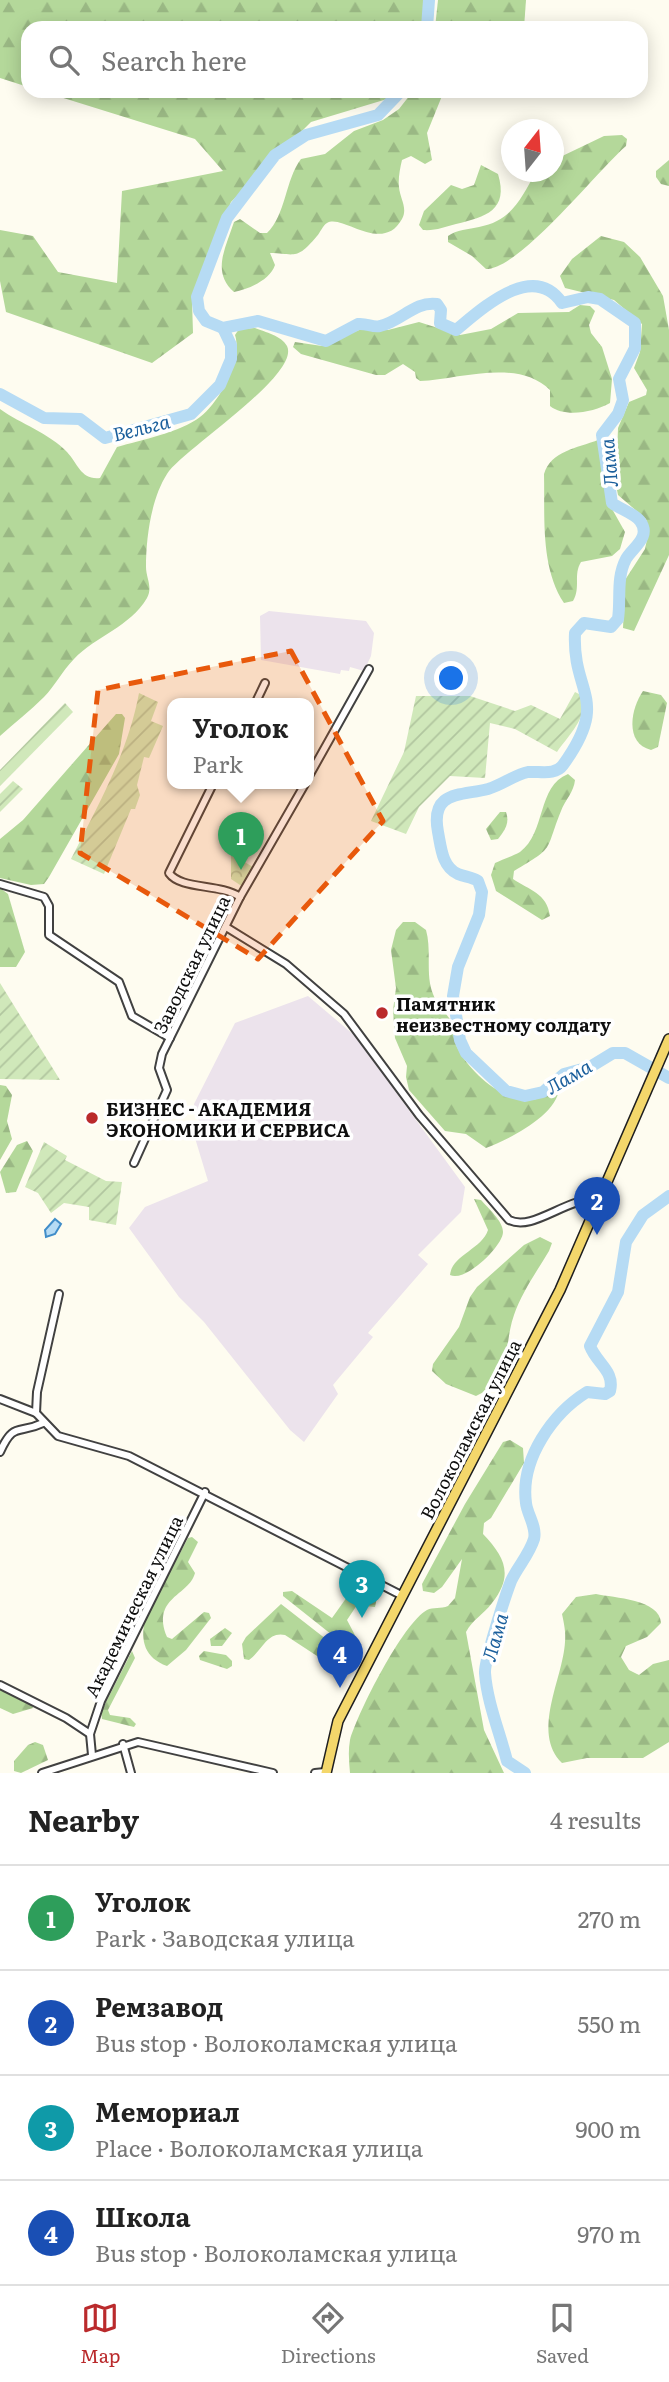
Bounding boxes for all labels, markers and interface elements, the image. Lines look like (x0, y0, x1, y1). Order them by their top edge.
search box (21, 21, 648, 98)
text: Search here (101, 40, 247, 79)
icon: search (45, 41, 83, 79)
north arrow (501, 119, 564, 182)
water label: Вельга (109, 406, 173, 448)
water label: Лама (592, 437, 624, 489)
your location (434, 661, 468, 695)
popup (167, 698, 314, 789)
text: Уголок (193, 707, 288, 746)
text: Park (193, 746, 243, 780)
pin: 1 (218, 812, 264, 870)
street label: Заводская улица (146, 890, 236, 1038)
place label: Памятник неизвестному солдату (396, 990, 611, 1038)
marker: Памятник неизвестному солдату (374, 1005, 390, 1021)
water label: Лама (540, 1052, 596, 1100)
place label: БИЗНЕС - АКАДЕМИЯ ЭКОНОМИКИ И СЕРВИСА (106, 1095, 350, 1143)
marker: БИЗНЕС - АКАДЕМИЯ ЭКОНОМИКИ И СЕРВИСА (84, 1110, 100, 1126)
pin: 2 (574, 1177, 620, 1235)
street label: Волоколамская улица (413, 1334, 527, 1524)
street label: Академическая улица (77, 1510, 189, 1702)
pin: 3 (339, 1560, 385, 1618)
water label: Лама (474, 1609, 514, 1664)
pin: 4 (317, 1630, 363, 1688)
text: Nearby (28, 1797, 139, 1841)
text: 4 results (550, 1802, 641, 1836)
text: Уголок (95, 1881, 191, 1920)
text: 1 (46, 1901, 56, 1935)
text: 270 m (578, 1901, 641, 1935)
text: Park · Заводская улица (95, 1920, 355, 1954)
text: Ремзавод (95, 1986, 223, 2025)
text: 2 (45, 2006, 57, 2040)
text: 550 m (577, 2006, 641, 2040)
text: Bus stop · Волоколамская улица (95, 2025, 457, 2059)
text: Мемориал (95, 2091, 240, 2130)
text: 3 (45, 2111, 57, 2145)
text: 900 m (575, 2111, 641, 2145)
text: Place · Волоколамская улица (95, 2130, 423, 2164)
text: Школа (95, 2196, 190, 2235)
text: 4 (44, 2216, 58, 2250)
text: 970 m (577, 2216, 641, 2250)
text: Bus stop · Волоколамская улица (95, 2235, 457, 2269)
tab: Map (80, 2299, 121, 2369)
tab: Directions (281, 2299, 376, 2369)
tab: Saved (536, 2299, 589, 2369)

